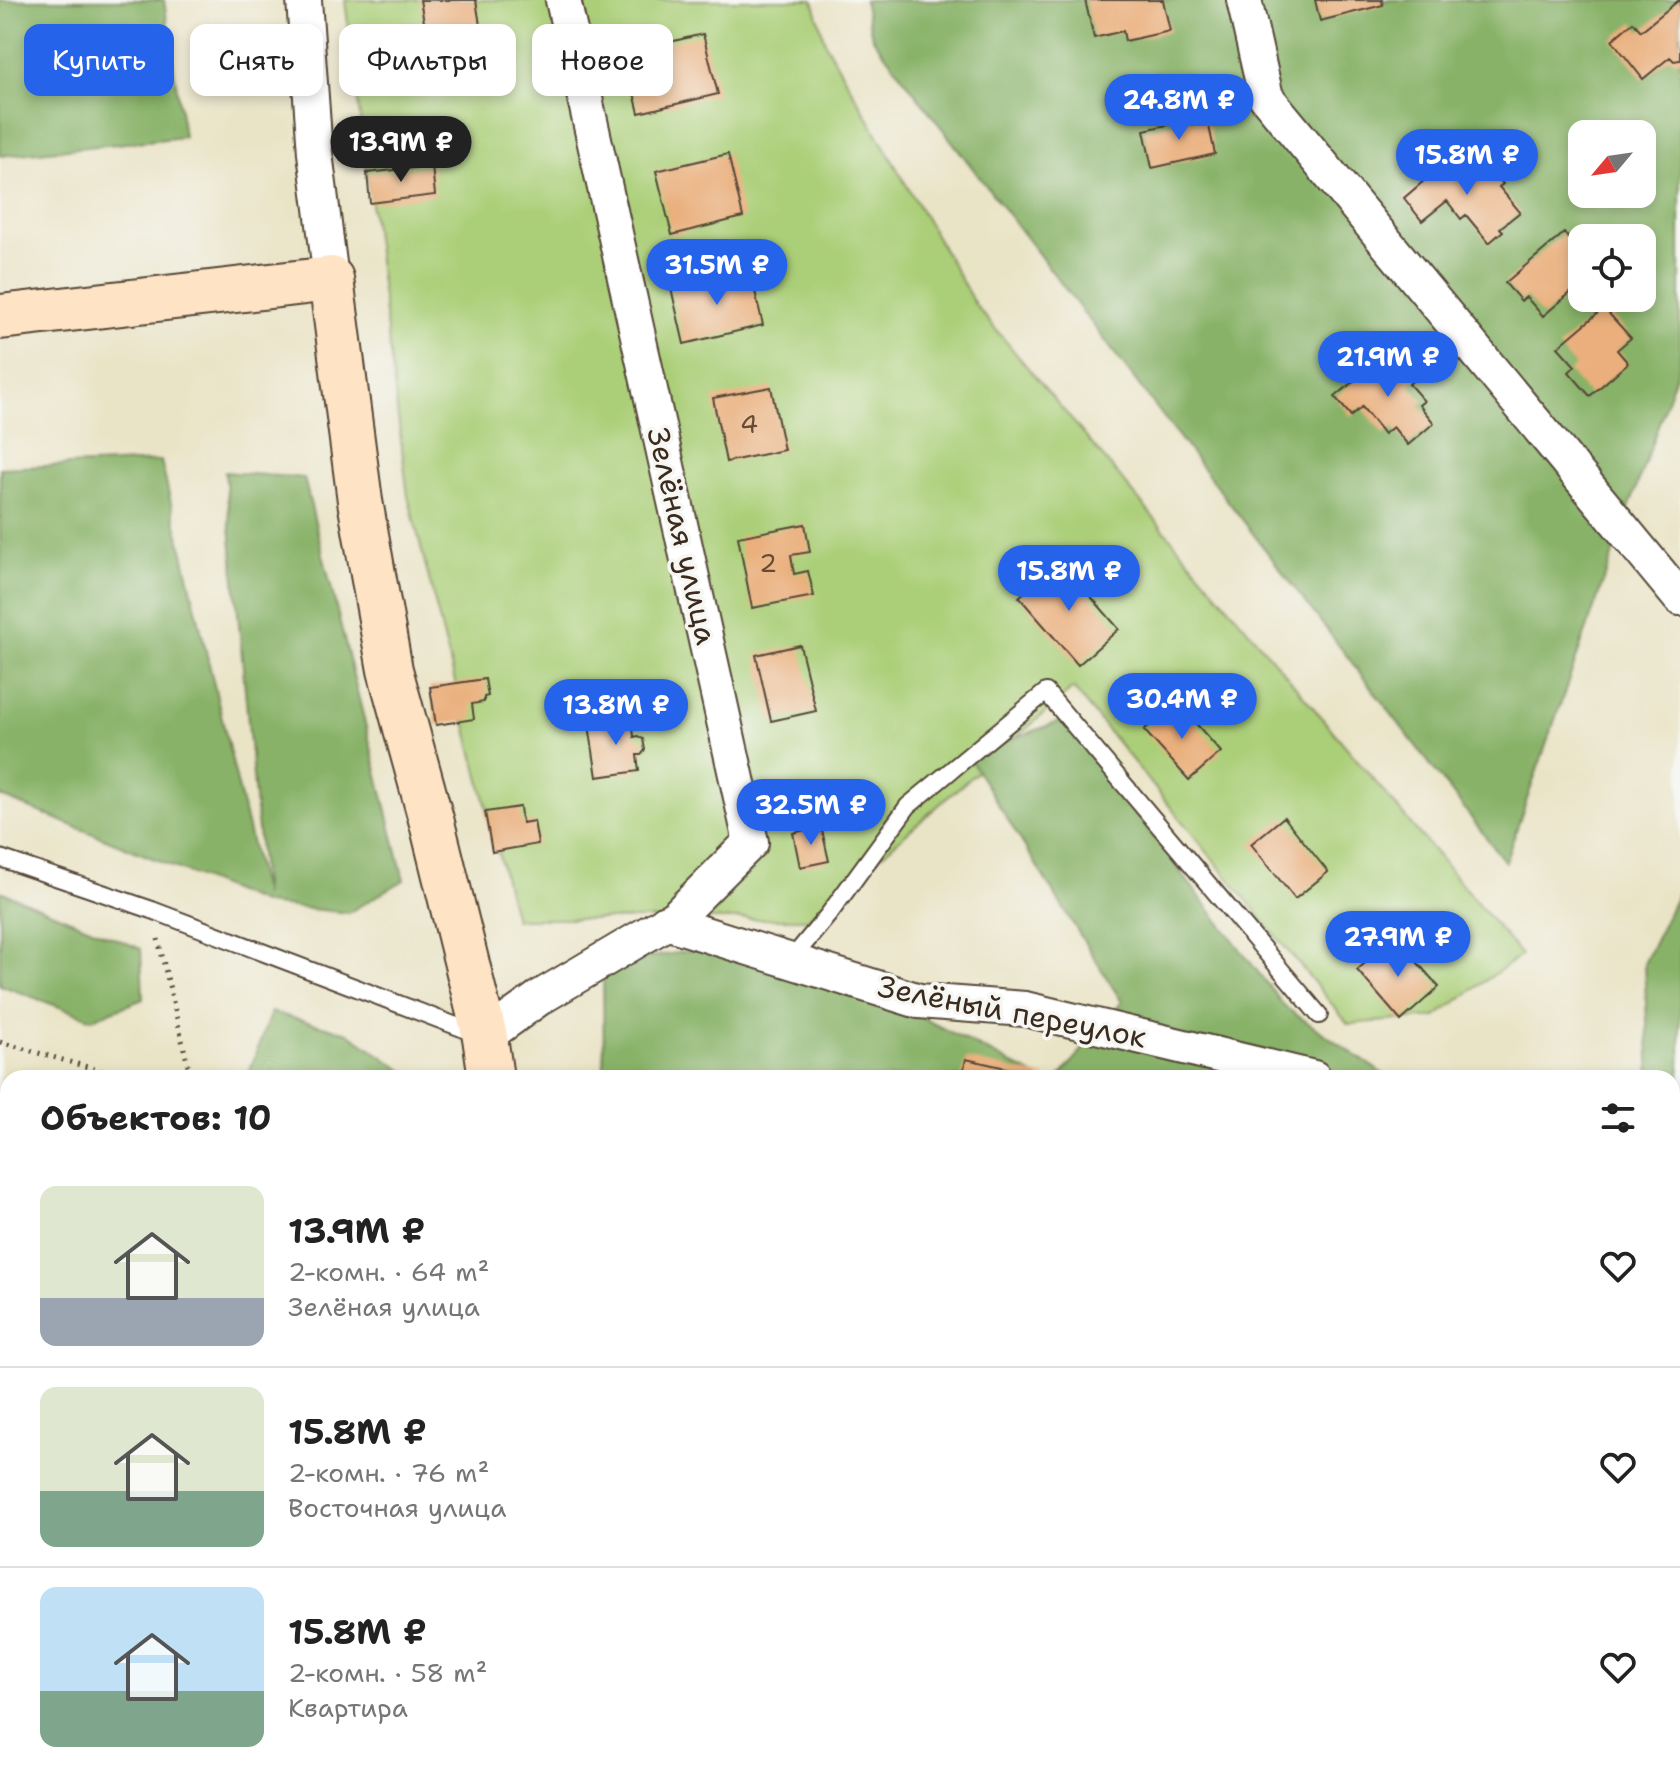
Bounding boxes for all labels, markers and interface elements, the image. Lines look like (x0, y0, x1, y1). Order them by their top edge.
chip: Купить (24, 24, 174, 96)
chip: Снять (190, 24, 323, 96)
chip: Фильтры (339, 24, 516, 96)
chip: Новое (532, 24, 673, 96)
pin: 24.8M ₽ (1105, 74, 1253, 142)
text: 24.8M ₽ (1123, 82, 1236, 117)
pin: 13.9M ₽ (327, 116, 475, 184)
north arrow (1568, 120, 1656, 208)
map controls (1568, 120, 1656, 312)
text: 13.9M ₽ (349, 124, 453, 159)
pin: 15.8M ₽ (1393, 129, 1541, 197)
text: 15.8M ₽ (1414, 137, 1520, 172)
button: locate (1568, 224, 1656, 312)
pin: 31.5M ₽ (643, 239, 791, 307)
text: 31.5M ₽ (664, 247, 770, 282)
pin: 21.9M ₽ (1314, 331, 1462, 399)
text: 21.9M ₽ (1336, 339, 1440, 374)
house number: 4 (740, 406, 758, 441)
street label: Зелёная улица (638, 423, 727, 649)
house number: 2 (759, 545, 777, 580)
pin: 15.8M ₽ (995, 545, 1143, 613)
text: 15.8M ₽ (1016, 553, 1122, 588)
pin: 30.4M ₽ (1108, 673, 1256, 741)
pin: 13.8M ₽ (542, 679, 690, 747)
text: 30.4M ₽ (1126, 681, 1238, 716)
text: 13.8M ₽ (562, 687, 670, 722)
pin: 32.5M ₽ (737, 779, 885, 847)
text: 32.5M ₽ (755, 787, 867, 822)
pin: 27.9M ₽ (1324, 911, 1472, 979)
text: 27.9M ₽ (1343, 919, 1453, 954)
street label: Зелёный переулок (874, 965, 1150, 1058)
text: Объектов: 10 (40, 1095, 272, 1141)
icon: filters (1596, 1096, 1640, 1140)
text: 13.9M ₽ (288, 1208, 425, 1254)
icon: home (104, 1218, 200, 1314)
icon: heart (1596, 1244, 1640, 1288)
text: 2-комн. · 64 m² (288, 1254, 490, 1289)
text: Зелёная улица (288, 1289, 480, 1324)
text: 15.8M ₽ (288, 1409, 427, 1455)
icon: home (104, 1419, 200, 1515)
icon: heart (1596, 1445, 1640, 1489)
text: 2-комн. · 76 m² (288, 1455, 489, 1490)
text: Восточная улица (288, 1490, 506, 1525)
text: 15.8M ₽ (288, 1609, 427, 1655)
icon: home (104, 1619, 200, 1715)
icon: heart (1596, 1645, 1640, 1689)
text: 2-комн. · 58 m² (288, 1655, 488, 1690)
text: Квартира (288, 1690, 408, 1725)

